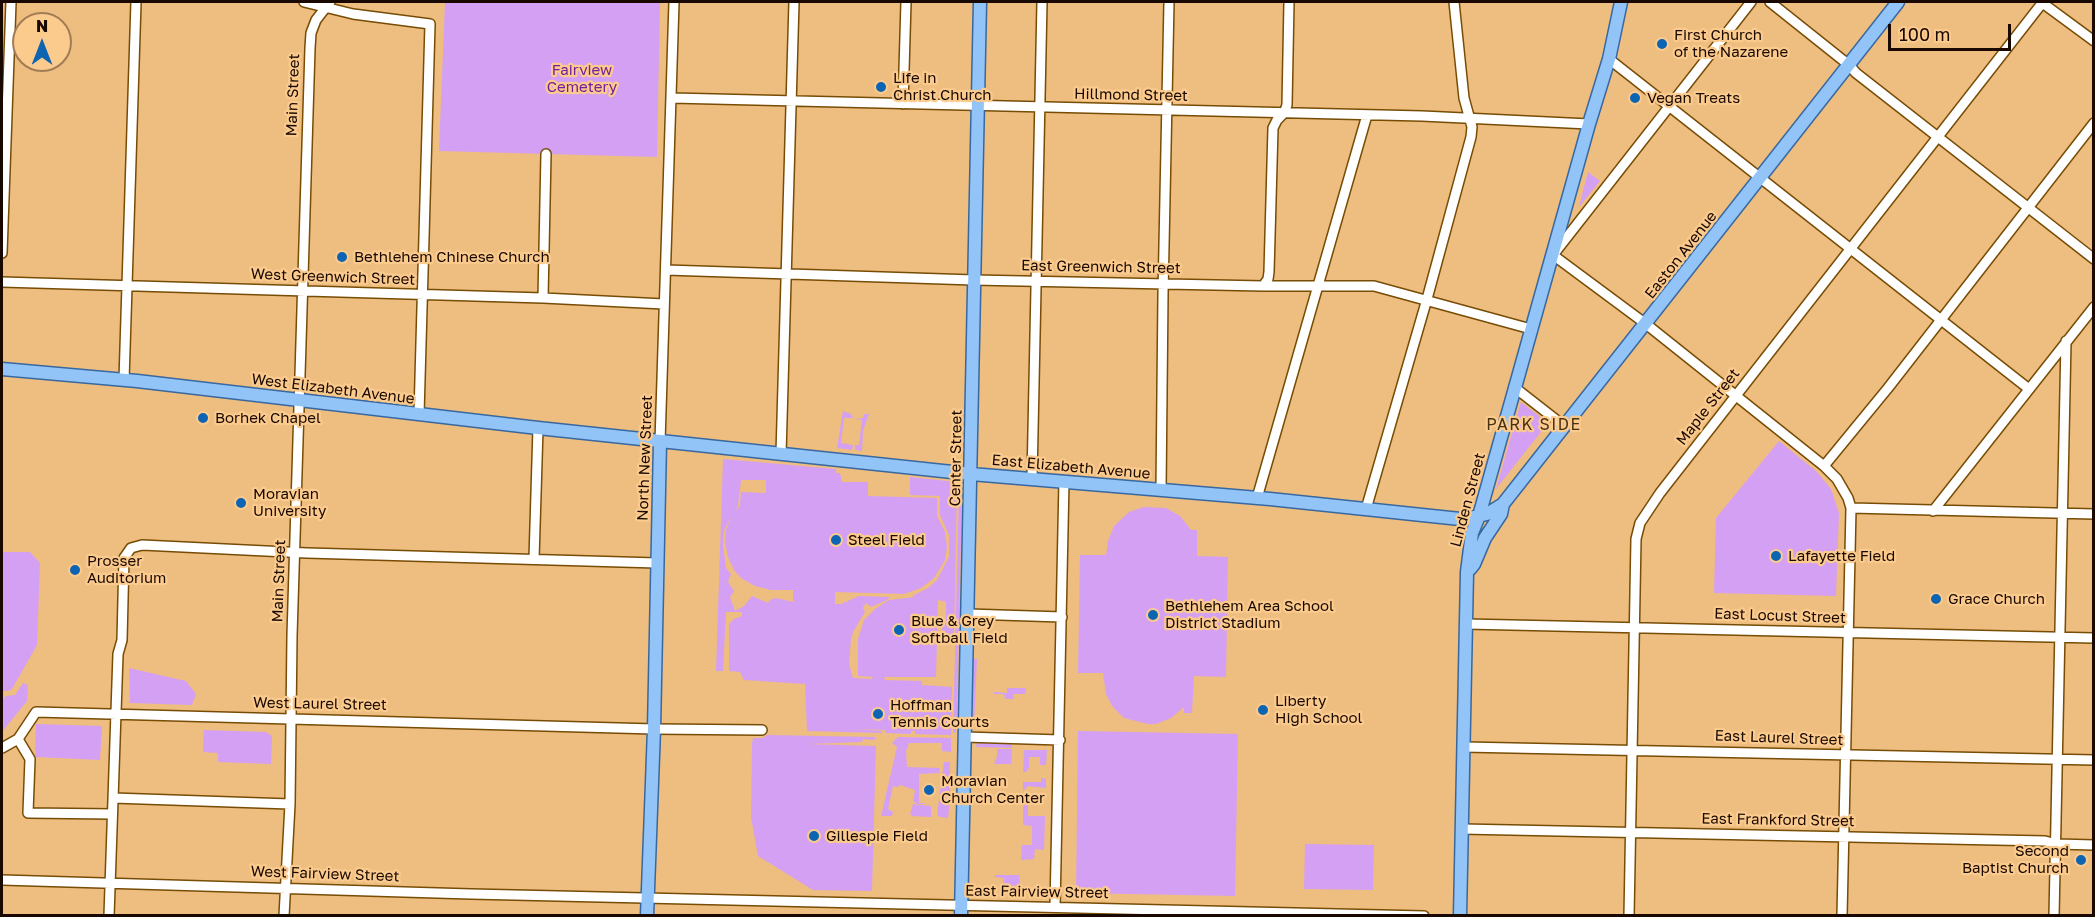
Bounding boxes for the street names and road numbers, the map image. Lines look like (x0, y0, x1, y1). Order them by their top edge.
street label: Main Street (283, 53, 303, 137)
street label: Hillmond Street (1074, 85, 1188, 105)
street label: Easton Avenue (1641, 208, 1721, 302)
street label: East Greenwich Street (1021, 257, 1181, 277)
street label: West Greenwich Street (250, 265, 416, 289)
street label: Maple Street (1673, 365, 1743, 449)
street label: West Elizabeth Avenue (250, 370, 416, 408)
street label: North New Street (634, 395, 656, 521)
street label: Center Street (946, 410, 966, 506)
street label: East Elizabeth Avenue (991, 451, 1151, 483)
street label: Linden Street (1447, 451, 1489, 549)
street label: Main Street (269, 539, 289, 623)
street label: East Locust Street (1714, 605, 1846, 627)
street label: West Laurel Street (253, 694, 387, 714)
street label: East Laurel Street (1714, 727, 1844, 749)
street label: East Frankford Street (1701, 810, 1855, 830)
street label: West Fairview Street (250, 862, 400, 886)
street label: East Fairview Street (965, 882, 1109, 902)

